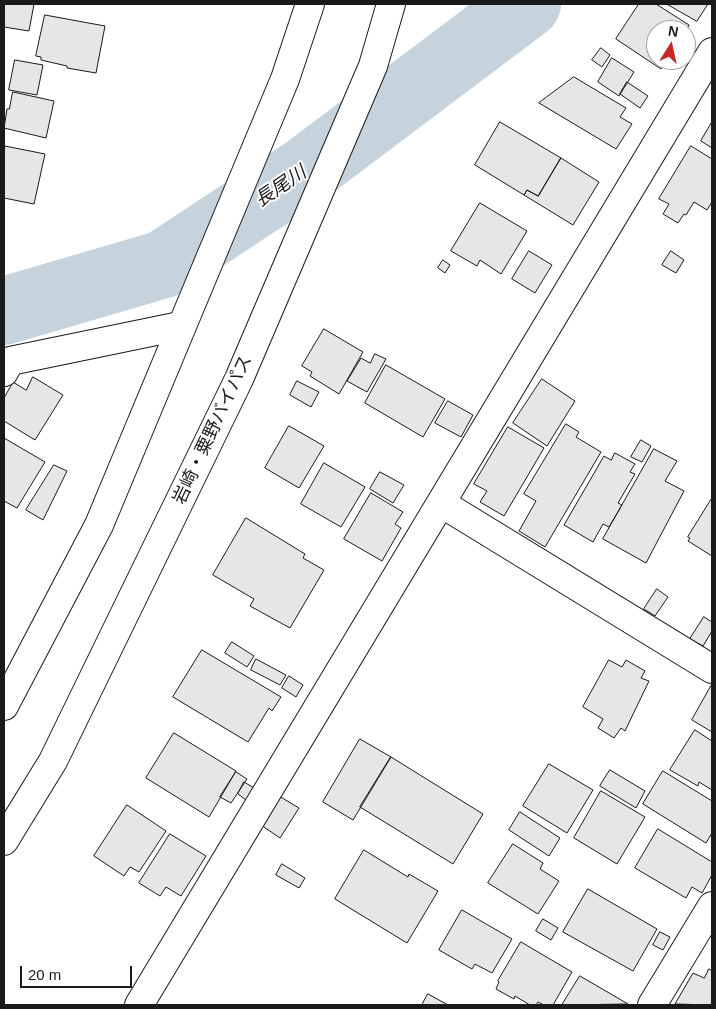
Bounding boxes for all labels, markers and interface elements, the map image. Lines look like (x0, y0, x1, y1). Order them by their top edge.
north arrow (646, 20, 696, 70)
text: N (667, 22, 680, 40)
water label: 長尾川 (251, 162, 311, 212)
street label: 岩崎・粟野バイパス (169, 352, 257, 508)
scale bar (22, 956, 135, 988)
text: 20 m (28, 966, 61, 983)

